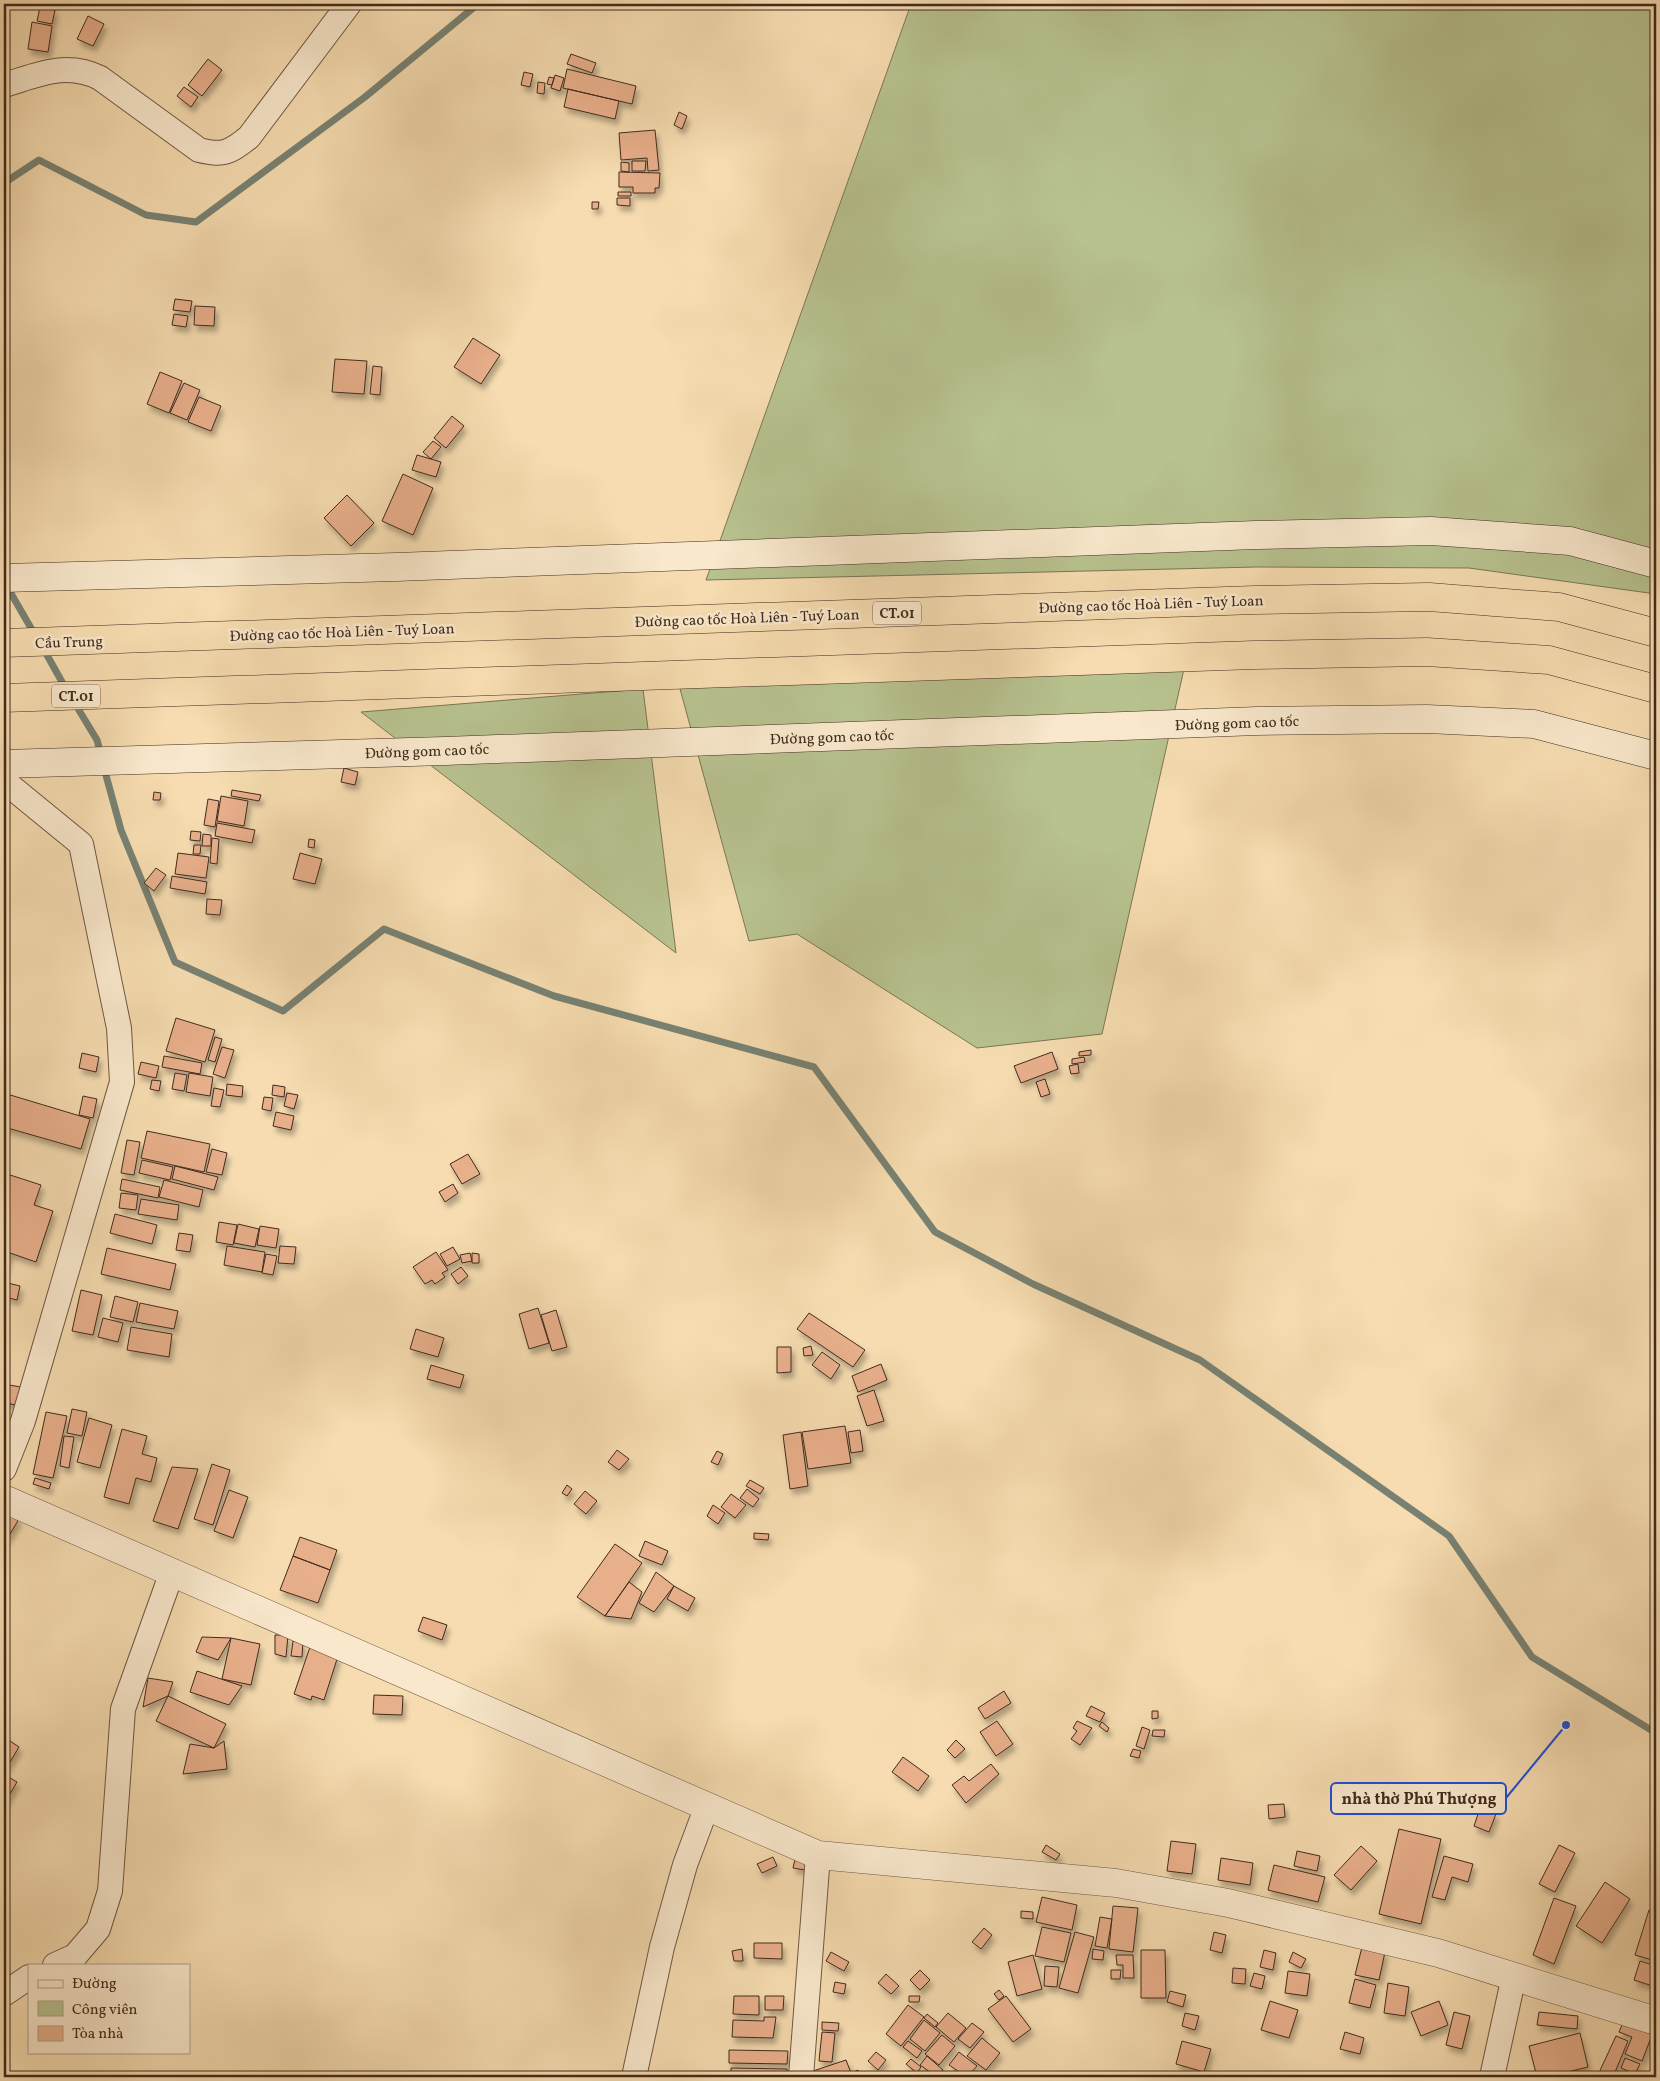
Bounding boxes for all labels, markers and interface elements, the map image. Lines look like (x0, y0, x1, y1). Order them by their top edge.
street label: Đường cao tốc Hoà Liên - Tuý Loan (1038, 591, 1264, 620)
road number: CT.01 (873, 602, 921, 624)
street label: Đường cao tốc Hoà Liên - Tuý Loan (634, 605, 860, 634)
street label: Đường cao tốc Hoà Liên - Tuý Loan (229, 619, 455, 648)
street label: Cầu Trung (35, 632, 104, 655)
road number: CT.01 (52, 684, 100, 708)
street label: Đường gom cao tốc (1174, 712, 1300, 737)
street label: Đường gom cao tốc (769, 726, 895, 751)
street label: Đường gom cao tốc (364, 740, 490, 765)
callout: nhà thờ Phú Thượng (1331, 1783, 1506, 1814)
text: nhà thờ Phú Thượng (1341, 1789, 1497, 1811)
legend (28, 1964, 190, 2054)
text: Đường (72, 1974, 117, 1995)
text: Công viên (72, 2000, 137, 2021)
text: Tòa nhà (72, 2024, 124, 2045)

